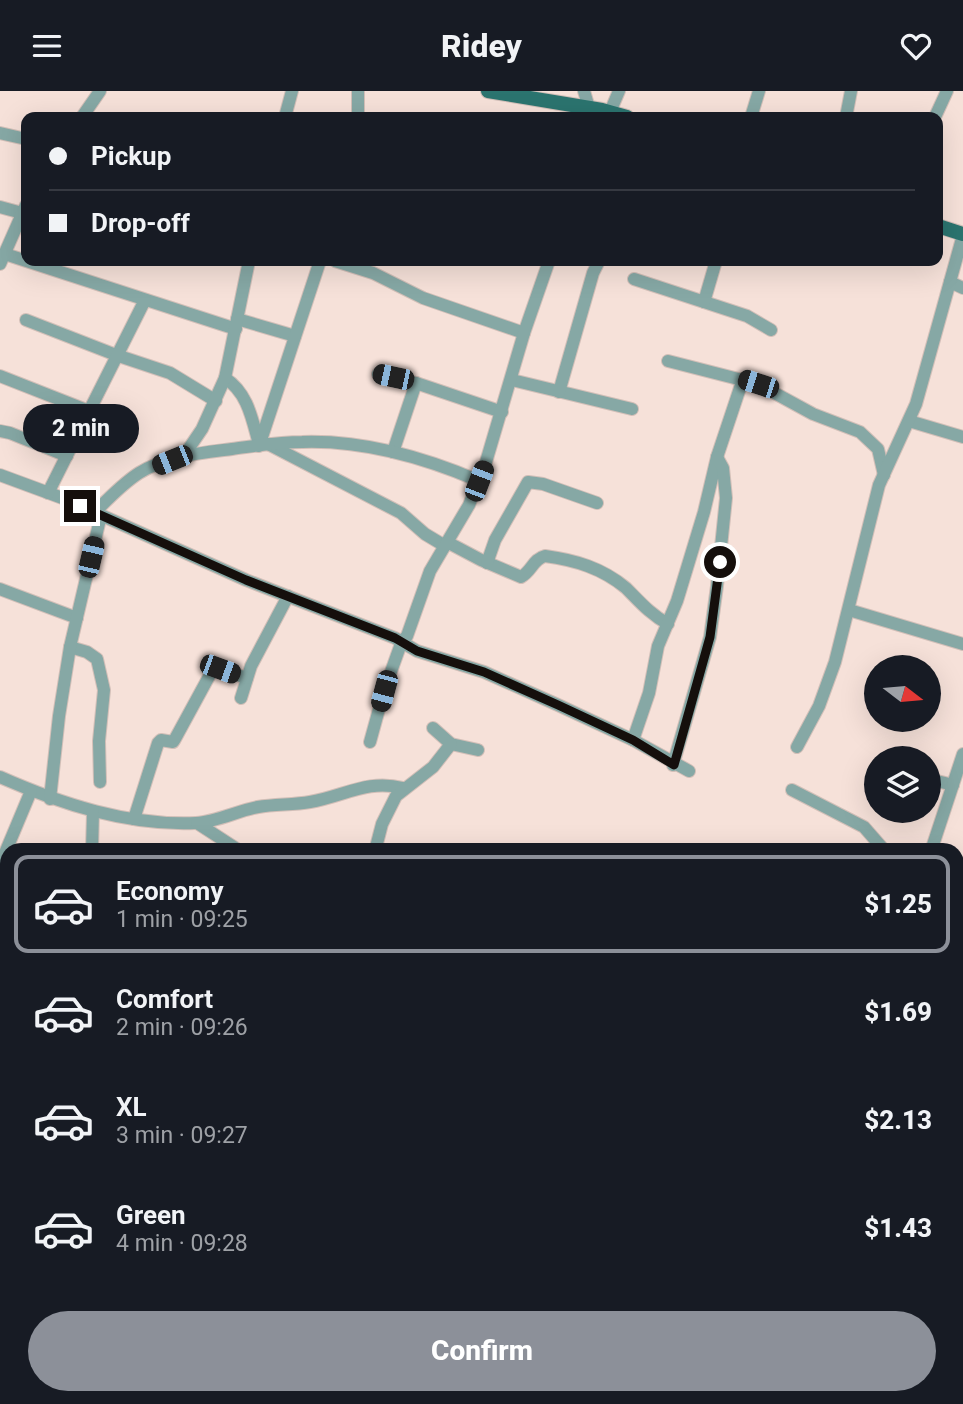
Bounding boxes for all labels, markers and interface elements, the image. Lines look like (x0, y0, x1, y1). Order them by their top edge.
icon: menu (28, 27, 66, 65)
text: Ridey (441, 27, 522, 65)
icon: heart (897, 27, 935, 65)
text: Pickup (91, 141, 171, 171)
text: Drop-off (91, 208, 190, 238)
car (371, 362, 416, 392)
car (735, 368, 782, 400)
callout: 2 min (22, 405, 138, 453)
text: 2 min (52, 415, 110, 442)
car (149, 442, 196, 478)
car (462, 458, 497, 504)
route end (64, 490, 96, 522)
car (77, 534, 106, 580)
route start (704, 546, 736, 578)
car (197, 652, 244, 686)
north arrow (864, 655, 942, 731)
map controls (864, 655, 941, 823)
car (369, 668, 400, 714)
button: layers (864, 746, 941, 823)
icon: car (32, 873, 95, 936)
text: Economy (116, 876, 223, 906)
text: $1.25 (864, 889, 932, 919)
text: 1 min · 09:25 (116, 906, 248, 933)
icon: car (32, 981, 95, 1044)
text: Comfort (116, 984, 213, 1014)
text: $1.69 (864, 997, 932, 1027)
text: 2 min · 09:26 (116, 1014, 248, 1041)
icon: car (32, 1089, 95, 1152)
text: XL (116, 1092, 147, 1122)
text: $2.13 (864, 1105, 932, 1135)
text: 3 min · 09:27 (116, 1122, 248, 1149)
icon: car (32, 1197, 95, 1260)
text: Green (116, 1200, 186, 1230)
text: $1.43 (864, 1213, 932, 1243)
text: 4 min · 09:28 (116, 1230, 248, 1257)
button: Confirm (28, 1311, 936, 1391)

